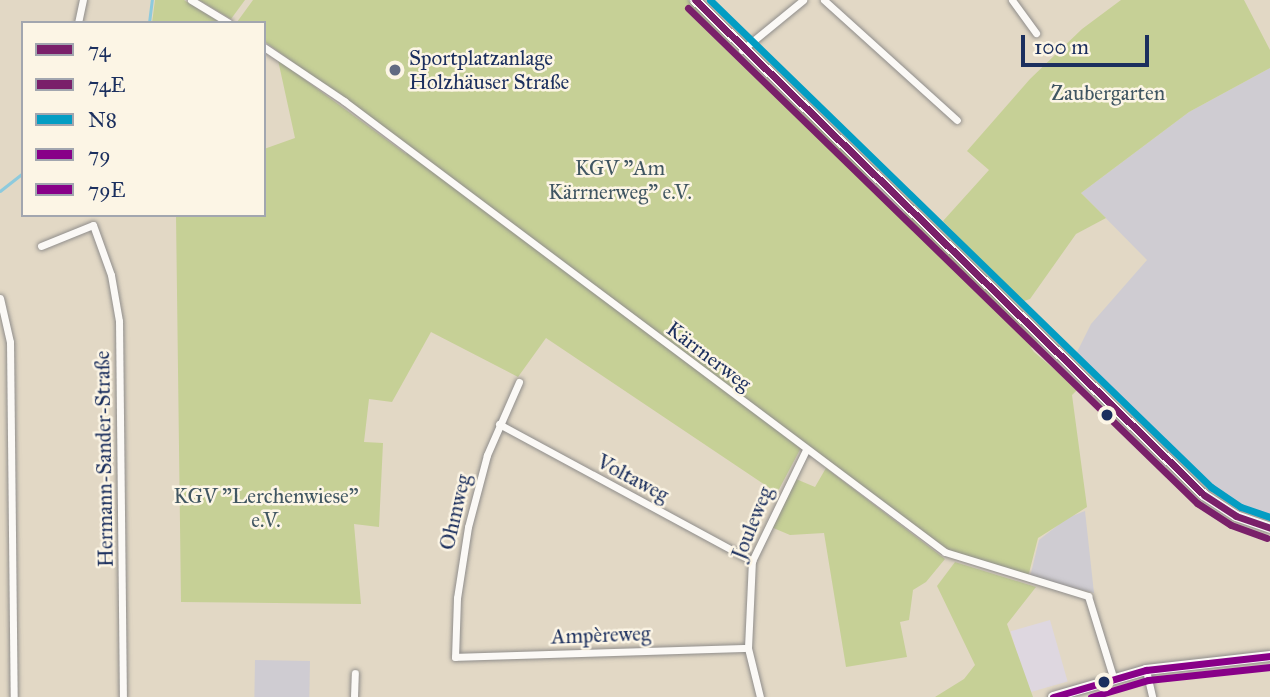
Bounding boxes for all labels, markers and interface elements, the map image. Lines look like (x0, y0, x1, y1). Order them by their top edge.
legend (21, 21, 266, 217)
scale bar (1025, 21, 1153, 65)
text: 100 m (1034, 34, 1089, 60)
text: 74 (88, 37, 110, 63)
place label: Sportplatzanlage Holzhäuser Straße (409, 45, 569, 95)
marker: Sportplatzanlage Holzhäuser Straße (387, 62, 403, 78)
text: 74E (88, 72, 125, 98)
park label: Zaubergarten (1051, 80, 1165, 106)
text: N8 (88, 107, 117, 133)
text: 79 (88, 142, 111, 168)
park label: KGV "Am Kärrnerweg" e.V. (548, 155, 692, 205)
text: 79E (88, 177, 126, 203)
street label: Kärrnerweg (662, 316, 756, 396)
street label: Hermann-Sander-Straße (90, 351, 118, 567)
unlabelled marker (1100, 408, 1114, 422)
street label: Voltaweg (593, 449, 673, 507)
street label: Ohmweg (434, 472, 476, 552)
park label: KGV "Lerchenwiese" e.V. (173, 483, 359, 533)
street label: Jouleweg (726, 483, 778, 563)
street label: Ampèreweg (551, 621, 651, 649)
unlabelled marker (1097, 675, 1111, 689)

